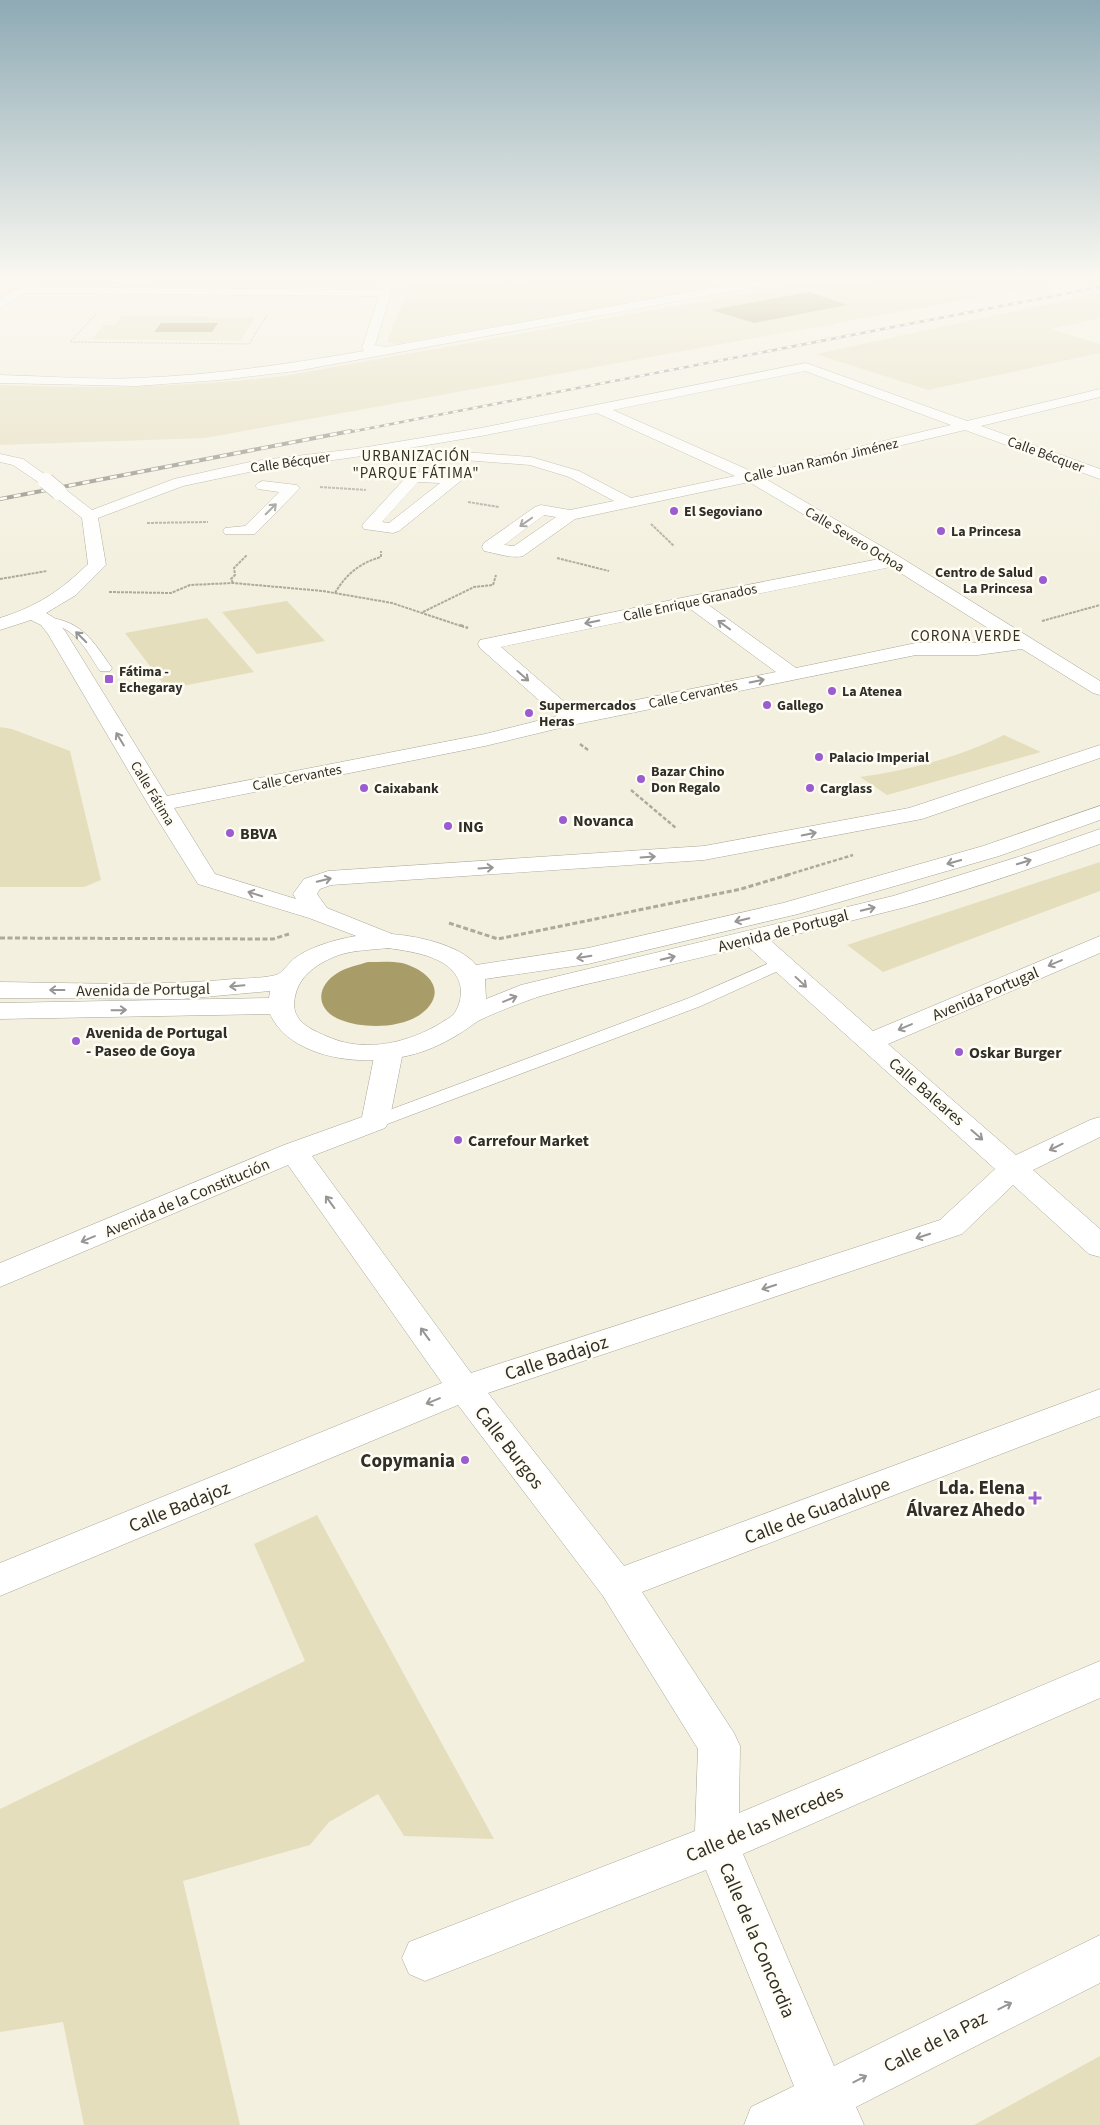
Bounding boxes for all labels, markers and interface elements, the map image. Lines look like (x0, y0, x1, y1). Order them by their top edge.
street label: Calle Bécquer (1004, 432, 1087, 478)
street label: Calle Juan Ramón Jiménez (742, 433, 900, 488)
district label: URBANIZACIÓN "PARQUE FÁTIMA" (352, 446, 480, 484)
street label: Calle Bécquer (249, 447, 331, 478)
place label: El Segoviano (684, 502, 763, 522)
street label: Calle Severo Ochoa (801, 502, 908, 577)
one-way arrow (265, 503, 277, 515)
marker: El Segoviano (668, 505, 680, 517)
one-way arrow (519, 517, 533, 527)
place label: La Princesa (951, 522, 1021, 542)
marker: La Princesa (935, 525, 947, 537)
place label: Centro de Salud La Princesa (935, 563, 1033, 599)
marker: Centro de Salud La Princesa (1037, 574, 1049, 586)
street label: Calle Enrique Granados (621, 579, 759, 627)
one-way arrow (585, 618, 601, 627)
one-way arrow (717, 620, 731, 630)
district label: CORONA VERDE (911, 626, 1021, 647)
one-way arrow (75, 630, 87, 643)
place label: Fátima - Echegaray (119, 662, 183, 698)
one-way arrow (517, 670, 530, 682)
marker: Fátima - Echegaray (103, 673, 115, 685)
street label: Calle Cervantes (647, 676, 740, 714)
one-way arrow (749, 676, 765, 686)
place label: La Atenea (842, 682, 902, 702)
marker: La Atenea (826, 685, 838, 697)
place label: Supermercados Heras (539, 696, 636, 732)
place label: Gallego (777, 696, 824, 716)
marker: Gallego (761, 699, 773, 711)
marker: Supermercados Heras (523, 707, 535, 719)
one-way arrow (115, 733, 125, 747)
place label: Palacio Imperial (829, 748, 929, 768)
marker: Palacio Imperial (813, 751, 825, 763)
street label: Calle Fátima (125, 757, 179, 830)
street label: Calle Cervantes (251, 760, 344, 796)
place label: Bazar Chino Don Regalo (651, 762, 725, 798)
marker: Bazar Chino Don Regalo (635, 773, 647, 785)
place label: Caixabank (374, 779, 439, 799)
place label: Carglass (820, 779, 872, 799)
marker: Caixabank (358, 782, 370, 794)
marker: Carglass (804, 782, 816, 794)
place label: Novanca (573, 810, 634, 832)
marker: Novanca (557, 814, 569, 826)
place label: ING (458, 816, 484, 838)
marker: ING (442, 820, 454, 832)
place label: BBVA (240, 823, 278, 845)
marker: BBVA (224, 827, 236, 839)
one-way arrow (801, 829, 817, 839)
one-way arrow (640, 852, 656, 861)
one-way arrow (1015, 857, 1031, 867)
one-way arrow (947, 858, 963, 867)
one-way arrow (478, 863, 494, 872)
one-way arrow (316, 875, 332, 884)
one-way arrow (247, 888, 263, 898)
street label: Avenida de Portugal (716, 904, 851, 958)
one-way arrow (859, 904, 875, 913)
one-way arrow (734, 916, 750, 925)
one-way arrow (576, 952, 592, 962)
one-way arrow (659, 953, 675, 962)
one-way arrow (1048, 959, 1063, 969)
street label: Avenida Portugal (929, 962, 1042, 1026)
one-way arrow (795, 976, 808, 988)
street label: Avenida de Portugal (76, 978, 210, 1002)
one-way arrow (229, 981, 245, 991)
one-way arrow (49, 985, 66, 995)
one-way arrow (503, 993, 518, 1002)
one-way arrow (110, 1005, 126, 1015)
place label: Avenida de Portugal - Paseo de Goya (85, 1022, 228, 1062)
one-way arrow (898, 1023, 913, 1032)
marker: Avenida de Portugal - Paseo de Goya (70, 1035, 82, 1047)
place label: Oskar Burger (969, 1042, 1062, 1064)
marker: Oskar Burger (953, 1046, 965, 1058)
street label: Calle Baleares (884, 1053, 969, 1131)
one-way arrow (970, 1129, 983, 1141)
place label: Carrefour Market (468, 1130, 589, 1152)
marker: Carrefour Market (452, 1134, 464, 1146)
one-way arrow (1049, 1143, 1064, 1152)
street label: Avenida de la Constitución (102, 1153, 273, 1243)
one-way arrow (325, 1195, 335, 1209)
one-way arrow (916, 1232, 932, 1241)
one-way arrow (81, 1235, 96, 1245)
one-way arrow (762, 1283, 777, 1292)
one-way arrow (420, 1327, 430, 1341)
street label: Calle Badajoz (501, 1329, 612, 1388)
one-way arrow (426, 1396, 441, 1406)
street label: Calle Burgos (468, 1401, 550, 1495)
place label: Copymania (360, 1448, 455, 1475)
marker: Copymania (459, 1454, 471, 1466)
street label: Calle de Guadalupe (741, 1471, 894, 1552)
street label: Calle Badajoz (125, 1475, 234, 1540)
place label: Lda. Elena Álvarez Ahedo (905, 1475, 1025, 1524)
marker: Lda. Elena Álvarez Ahedo (1029, 1492, 1041, 1504)
street label: Calle de las Mercedes (682, 1779, 847, 1870)
street label: Calle de la Concordia (712, 1859, 802, 2023)
one-way arrow (997, 2001, 1012, 2010)
street label: Calle de la Paz (879, 2005, 992, 2080)
one-way arrow (852, 2074, 867, 2084)

